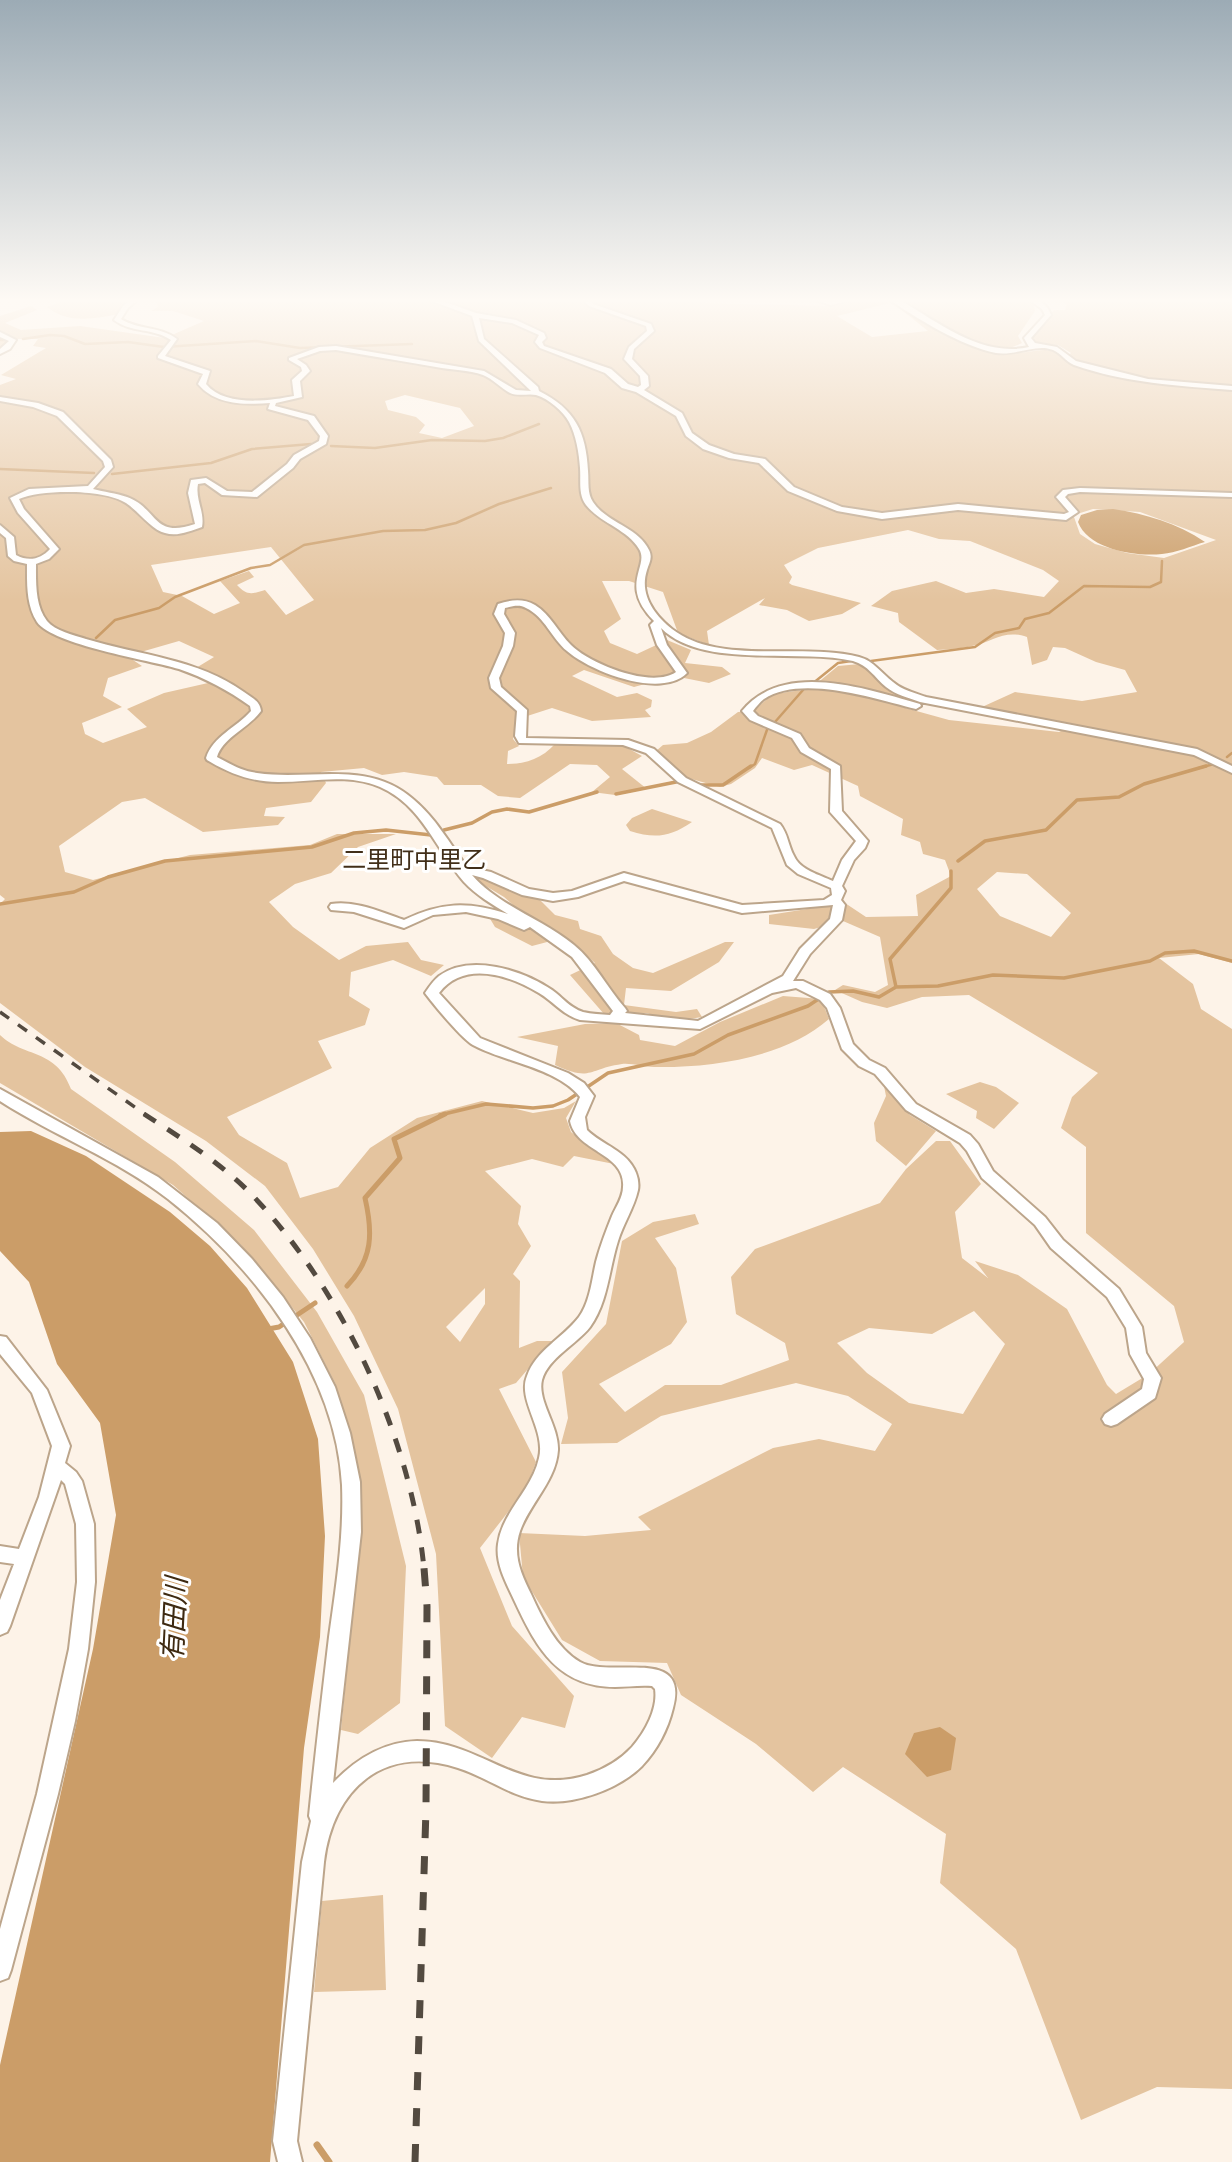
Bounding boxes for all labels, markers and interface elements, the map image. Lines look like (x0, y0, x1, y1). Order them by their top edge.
district label: 二里町中里乙 (342, 844, 486, 875)
water label: 有田川 (153, 1573, 194, 1662)

